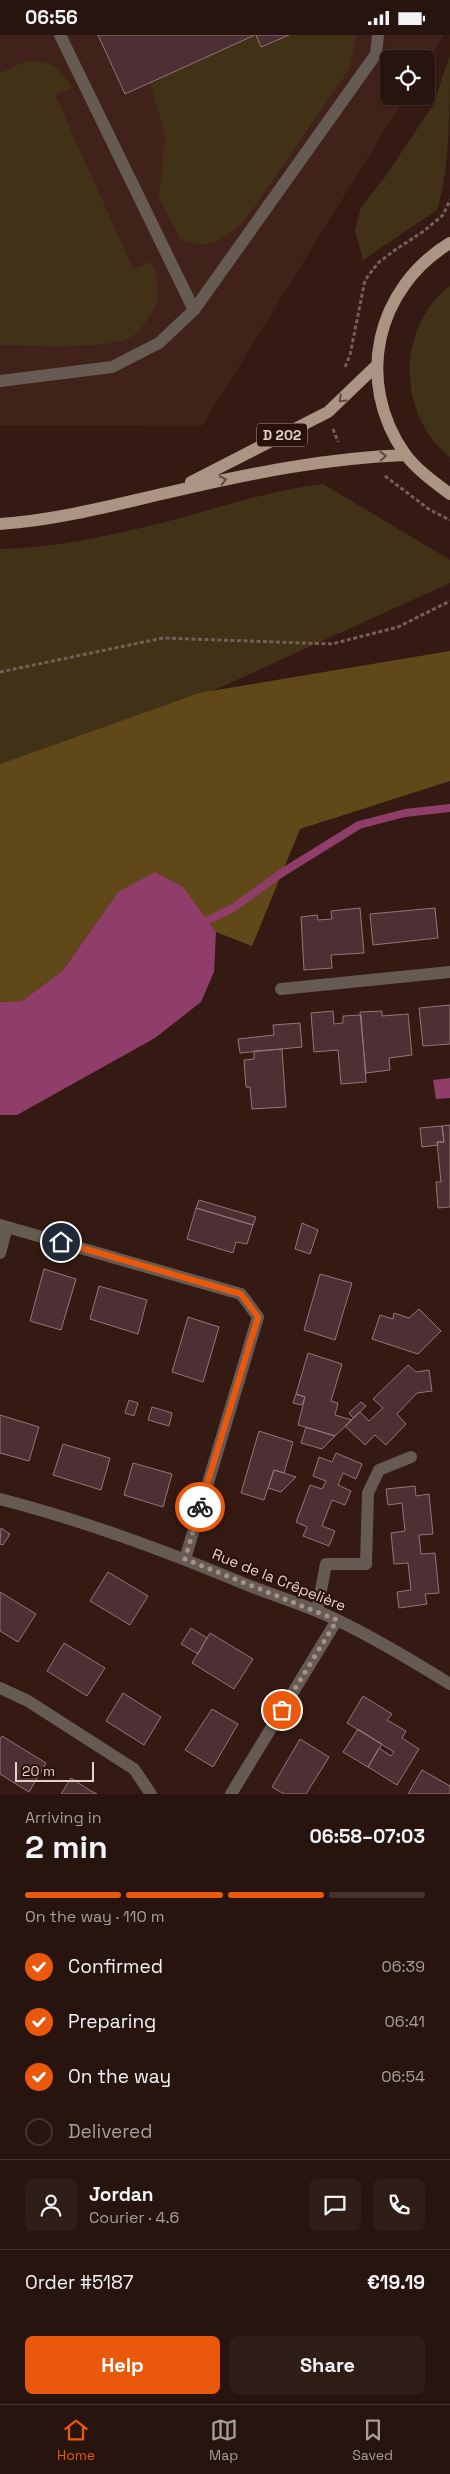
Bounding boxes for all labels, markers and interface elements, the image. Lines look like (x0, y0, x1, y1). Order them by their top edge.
text: 06:56 (25, 5, 78, 30)
map controls (380, 50, 435, 105)
button: locate (380, 50, 435, 105)
one-way arrow (339, 393, 348, 402)
road number: D 202 (257, 423, 307, 447)
one-way arrow (380, 451, 388, 462)
one-way arrow (219, 476, 228, 486)
pin (40, 1221, 82, 1263)
icon: home (47, 1228, 75, 1256)
courier (175, 1482, 225, 1532)
icon: bike (186, 1493, 214, 1521)
street label: Rue de la Crêpelière (209, 1544, 349, 1615)
pin (261, 1689, 303, 1731)
icon: bag (268, 1696, 296, 1724)
scale bar (15, 1759, 94, 1782)
text: 20 m (22, 1762, 55, 1780)
text: Arriving in (25, 1807, 102, 1828)
text: 06:58–07:03 (309, 1824, 425, 1849)
text: 2 min (25, 1827, 108, 1867)
text: On the way · 110 m (25, 1906, 165, 1927)
icon: check (25, 1953, 53, 1981)
text: Confirmed (68, 1954, 163, 1979)
text: 06:39 (381, 1956, 425, 1977)
icon: check (25, 2008, 53, 2036)
text: Preparing (68, 2009, 156, 2034)
text: 06:41 (385, 2011, 425, 2032)
icon: check (25, 2063, 53, 2091)
text: On the way (68, 2064, 171, 2089)
text: 06:54 (381, 2066, 425, 2087)
text: Delivered (68, 2119, 153, 2144)
button: person (25, 2179, 77, 2231)
button: chat (309, 2179, 361, 2231)
button: phone (373, 2179, 425, 2231)
text: Jordan (89, 2182, 154, 2207)
text: Courier · 4.6 (89, 2207, 179, 2228)
text: Order #5187 (25, 2270, 133, 2295)
text: €19.19 (367, 2270, 425, 2295)
button: Help (25, 2336, 220, 2394)
button: Share (230, 2336, 425, 2394)
tab: Home (57, 2416, 95, 2464)
tab: Map (209, 2416, 238, 2464)
tab: Saved (352, 2416, 393, 2464)

